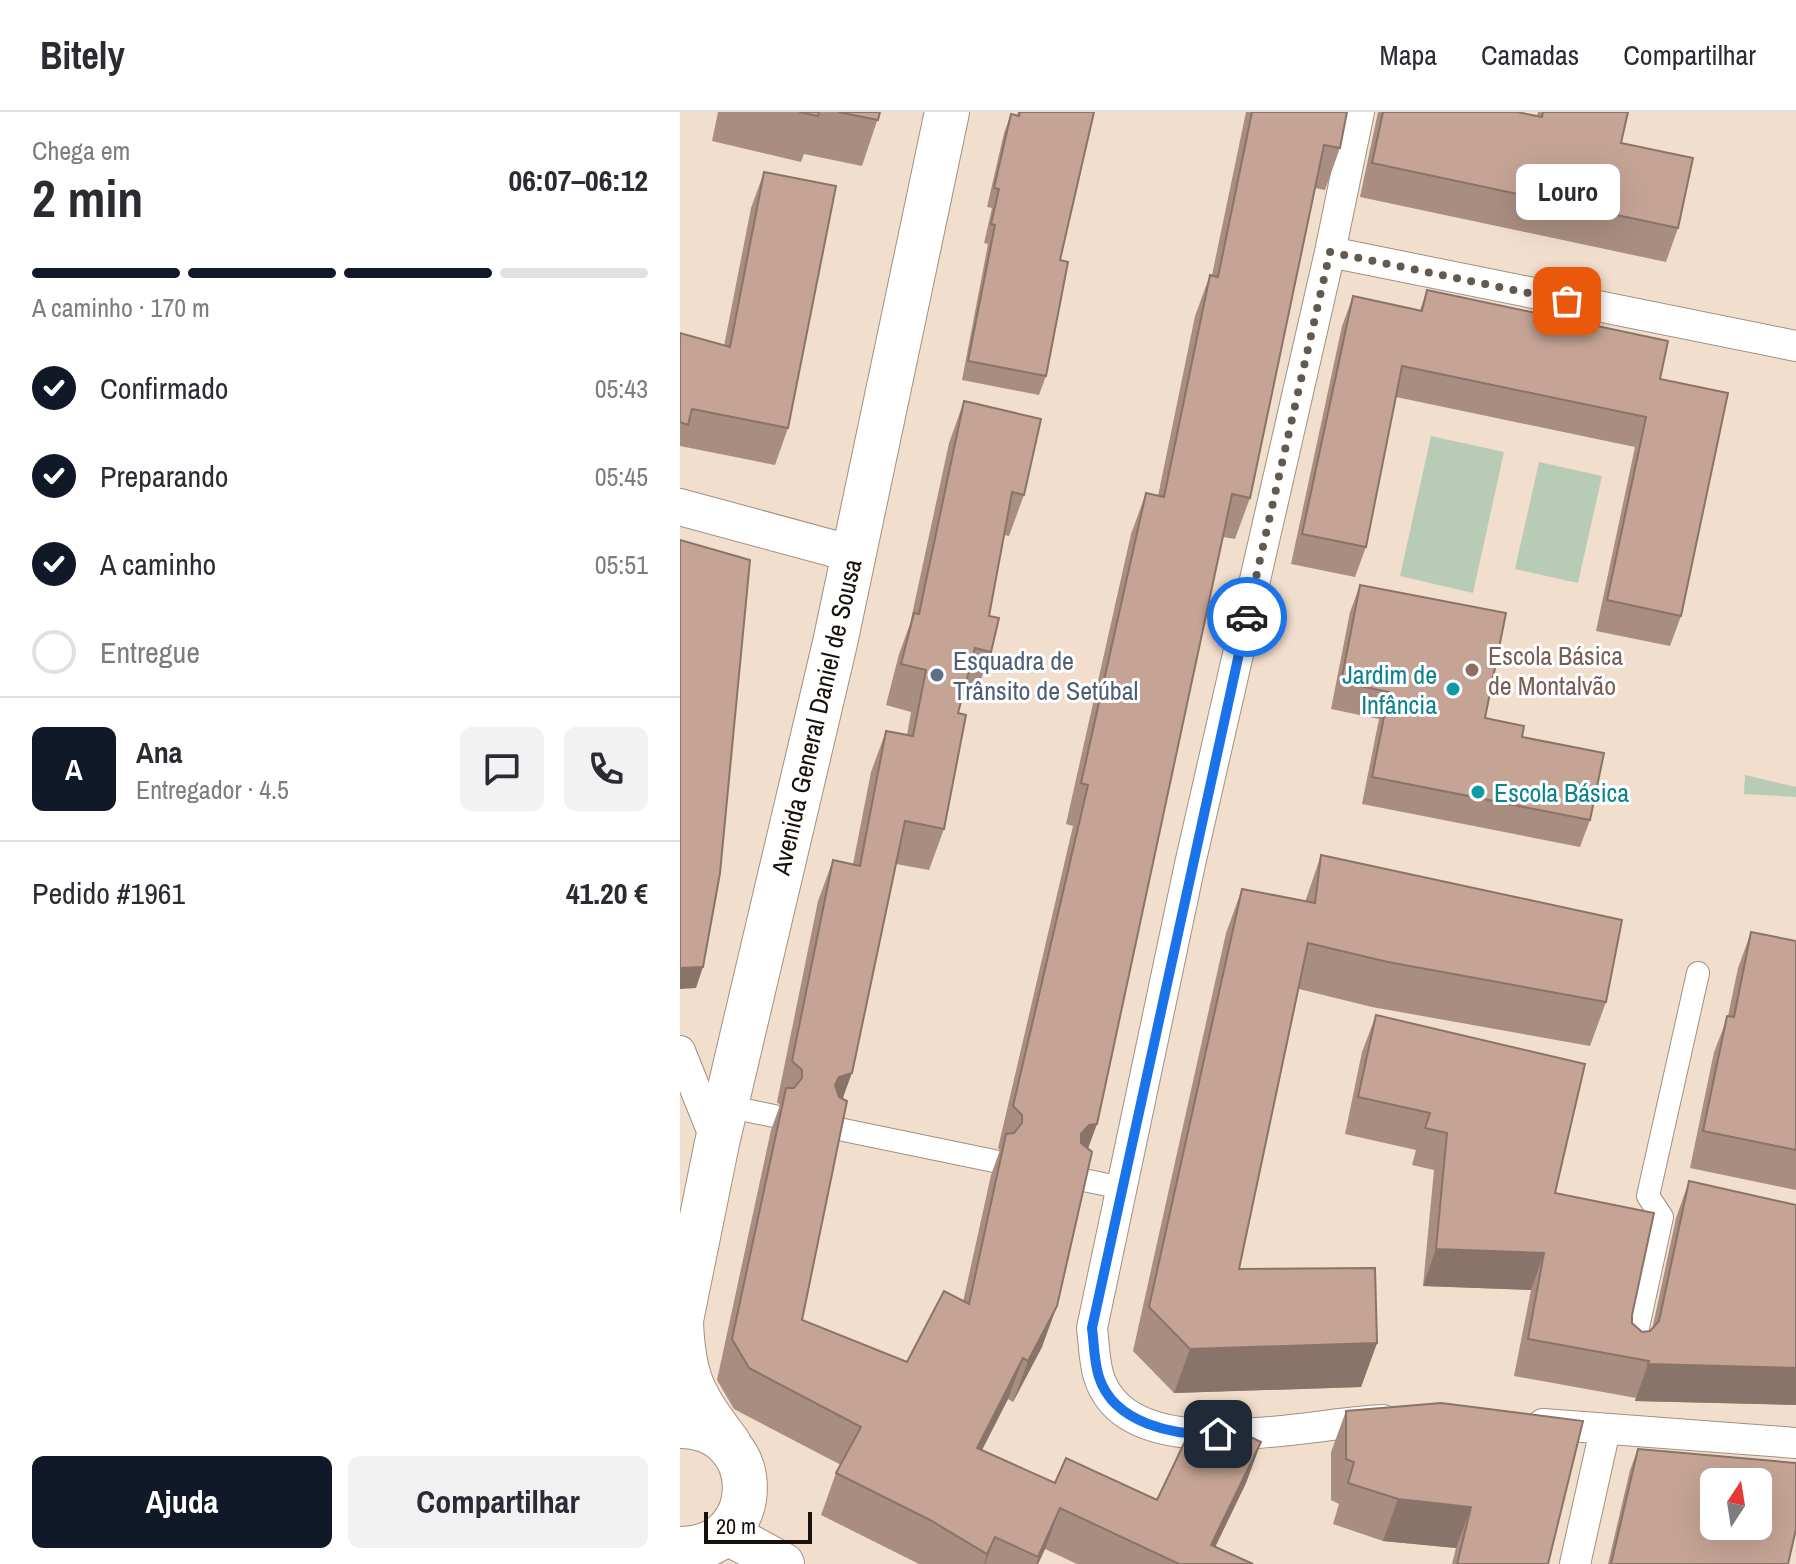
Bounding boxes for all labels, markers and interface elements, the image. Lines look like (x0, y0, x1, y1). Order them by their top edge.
text: Bitely (40, 30, 125, 81)
text: Mapa (1380, 36, 1437, 74)
text: Camadas (1481, 36, 1579, 74)
text: Compartilhar (1623, 36, 1756, 74)
text: Chega em (32, 133, 130, 168)
text: 06:07–06:12 (509, 160, 648, 200)
text: 2 min (32, 163, 143, 233)
callout: Louro (1515, 165, 1619, 221)
text: Louro (1538, 174, 1598, 209)
pin (1533, 267, 1601, 335)
icon: bag (1545, 279, 1589, 323)
text: A caminho · 170 m (32, 290, 210, 325)
icon: check (32, 366, 76, 410)
text: Confirmado (100, 368, 229, 408)
text: 05:43 (595, 371, 648, 406)
icon: check (32, 454, 76, 498)
text: Preparando (100, 456, 229, 496)
text: 05:45 (595, 459, 648, 494)
icon: check (32, 542, 76, 586)
text: A caminho (100, 544, 216, 584)
text: 05:51 (595, 547, 648, 582)
street label: Avenida General Daniel de Sousa (762, 555, 869, 879)
courier (1207, 577, 1287, 657)
icon: car (1225, 595, 1269, 639)
text: Entregue (100, 632, 200, 672)
place label: Escola Básica de Montalvão (1488, 638, 1623, 703)
place label: Esquadra de Trânsito de Setúbal (953, 643, 1138, 708)
place label: Jardim de Infância (1342, 657, 1437, 722)
marker: Escola Básica de Montalvão (1463, 661, 1481, 679)
marker: Esquadra de Trânsito de Setúbal (928, 666, 946, 684)
marker: Jardim de Infância (1444, 680, 1462, 698)
button: chat (460, 727, 544, 811)
button: phone (564, 727, 648, 811)
text: Ana (136, 732, 182, 772)
text: A (65, 749, 83, 789)
text: Entregador · 4.5 (136, 772, 289, 807)
place label: Escola Básica (1494, 775, 1629, 810)
marker: Escola Básica (1469, 783, 1487, 801)
text: Pedido #1961 (32, 873, 185, 913)
text: 41.20 € (566, 873, 648, 913)
pin (1184, 1400, 1252, 1468)
icon: home (1196, 1412, 1240, 1456)
button: Ajuda (32, 1456, 332, 1548)
button: Compartilhar (348, 1456, 648, 1548)
north arrow (1700, 1468, 1772, 1540)
map controls (1700, 1468, 1772, 1540)
scale bar (704, 1508, 812, 1544)
text: 20 m (716, 1511, 756, 1541)

